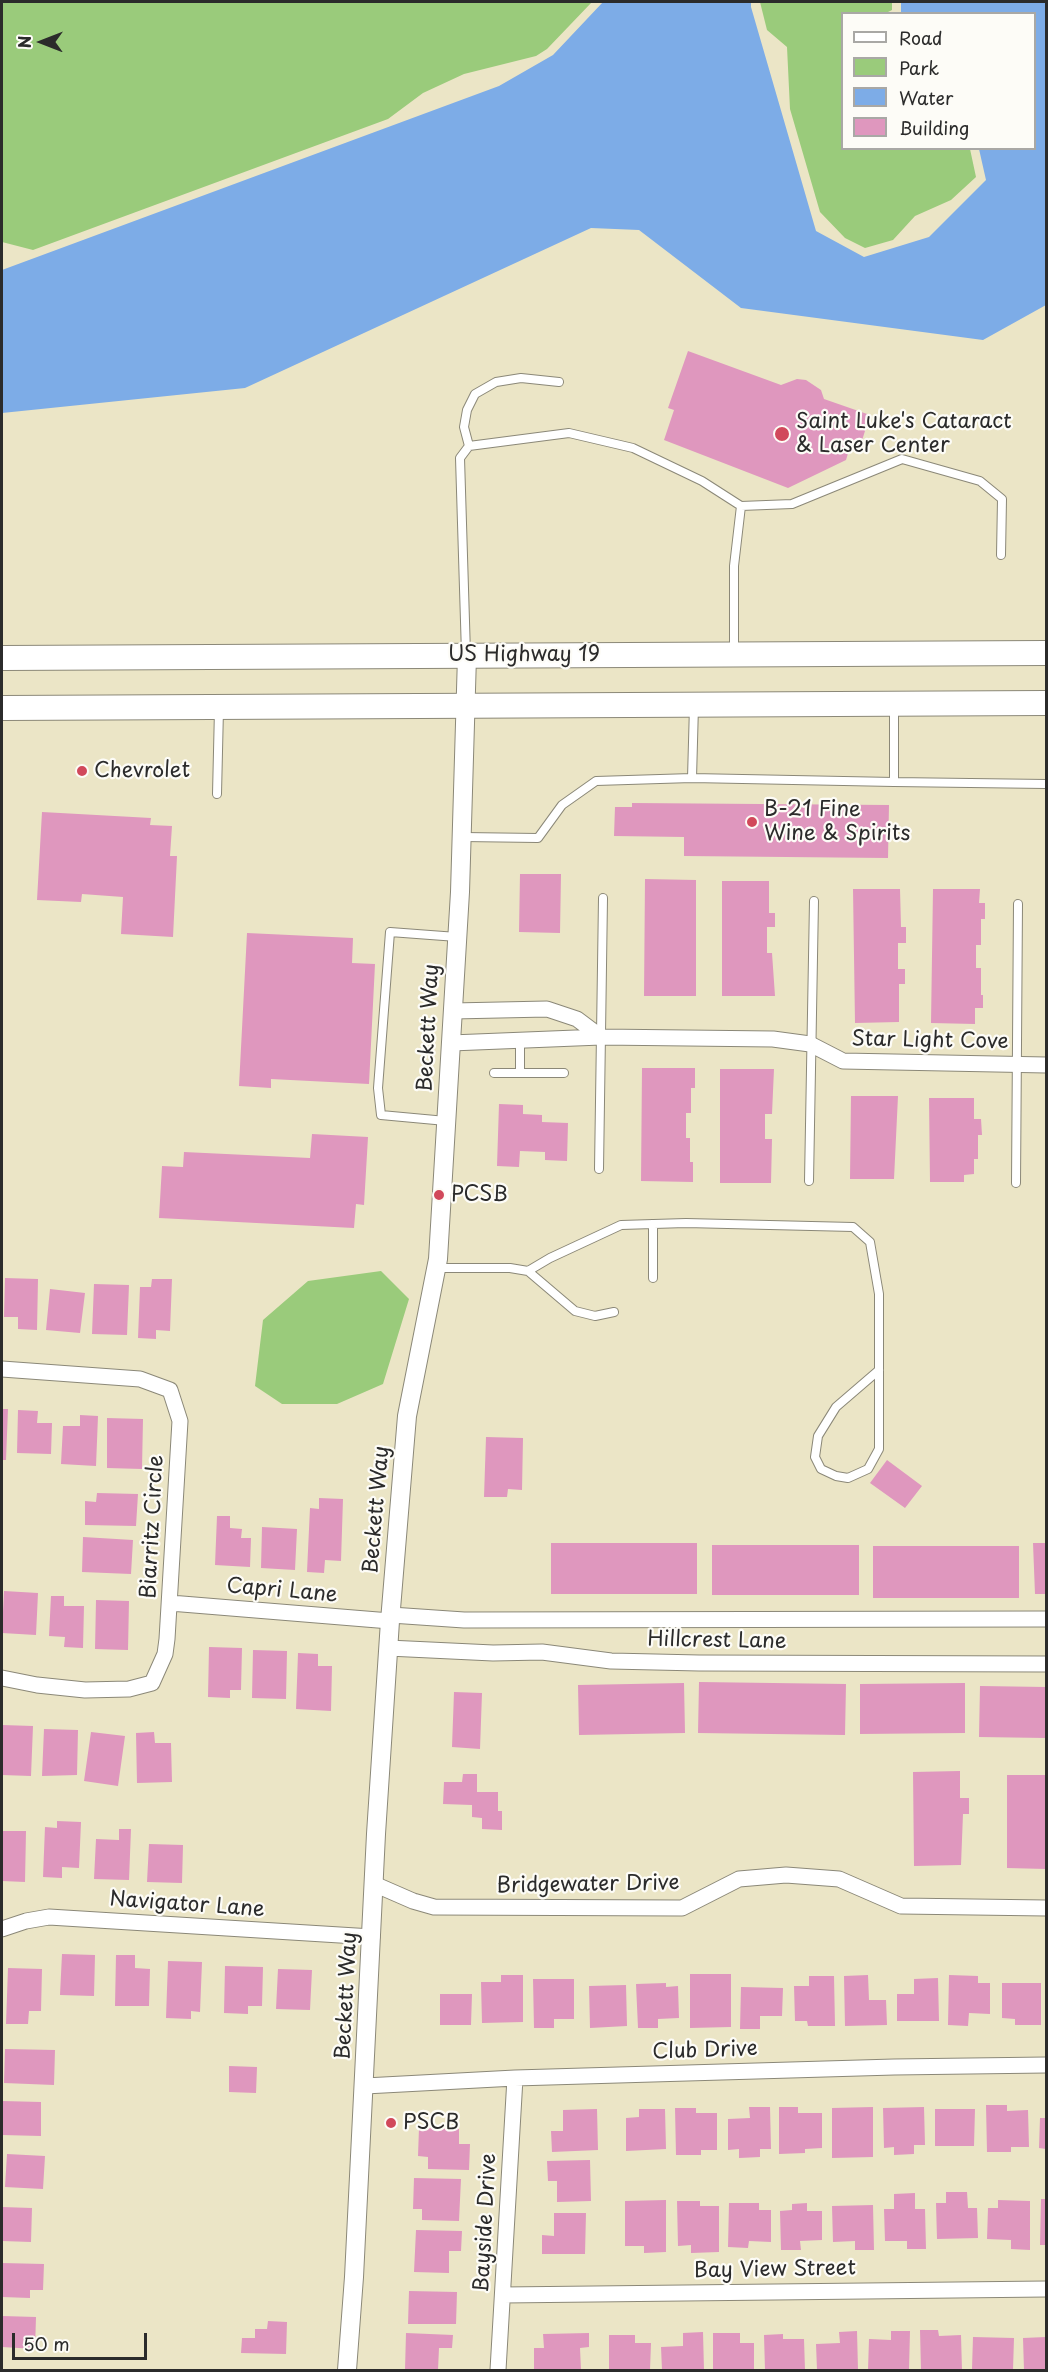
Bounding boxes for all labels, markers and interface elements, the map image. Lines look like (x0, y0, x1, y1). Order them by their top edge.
north arrow (12, 12, 72, 72)
legend (841, 12, 1036, 150)
text: Road (899, 24, 943, 51)
text: N (12, 36, 36, 48)
text: Park (899, 54, 939, 81)
text: Water (899, 84, 953, 111)
text: Building (899, 114, 969, 141)
place label: Saint Luke's Cataract & Laser Center (796, 409, 1012, 459)
marker: Saint Luke's Cataract & Laser Center (773, 425, 791, 443)
street label: US Highway 19 (448, 642, 600, 668)
place label: Chevrolet (94, 758, 190, 784)
marker: Chevrolet (75, 764, 89, 778)
place label: B-21 Fine Wine & Spirits (764, 797, 910, 847)
marker: B-21 Fine Wine & Spirits (745, 815, 759, 829)
street label: Beckett Way (413, 963, 445, 1093)
street label: Star Light Cove (851, 1027, 1009, 1055)
place label: PCSB (451, 1182, 508, 1208)
marker: PCSB (432, 1188, 446, 1202)
street label: Beckett Way (359, 1445, 395, 1575)
street label: Biarritz Circle (137, 1454, 169, 1600)
street label: Capri Lane (225, 1574, 339, 1608)
street label: Hillcrest Lane (647, 1627, 787, 1655)
street label: Bridgewater Drive (496, 1871, 680, 1899)
street label: Navigator Lane (109, 1887, 265, 1923)
street label: Beckett Way (331, 1931, 363, 2061)
street label: Club Drive (652, 2037, 758, 2065)
place label: PSCB (403, 2110, 459, 2136)
marker: PSCB (384, 2116, 398, 2130)
street label: Bayside Drive (470, 2153, 502, 2293)
street label: Bay View Street (694, 2256, 856, 2284)
scale bar (15, 2321, 150, 2359)
text: 50 m (23, 2330, 70, 2357)

